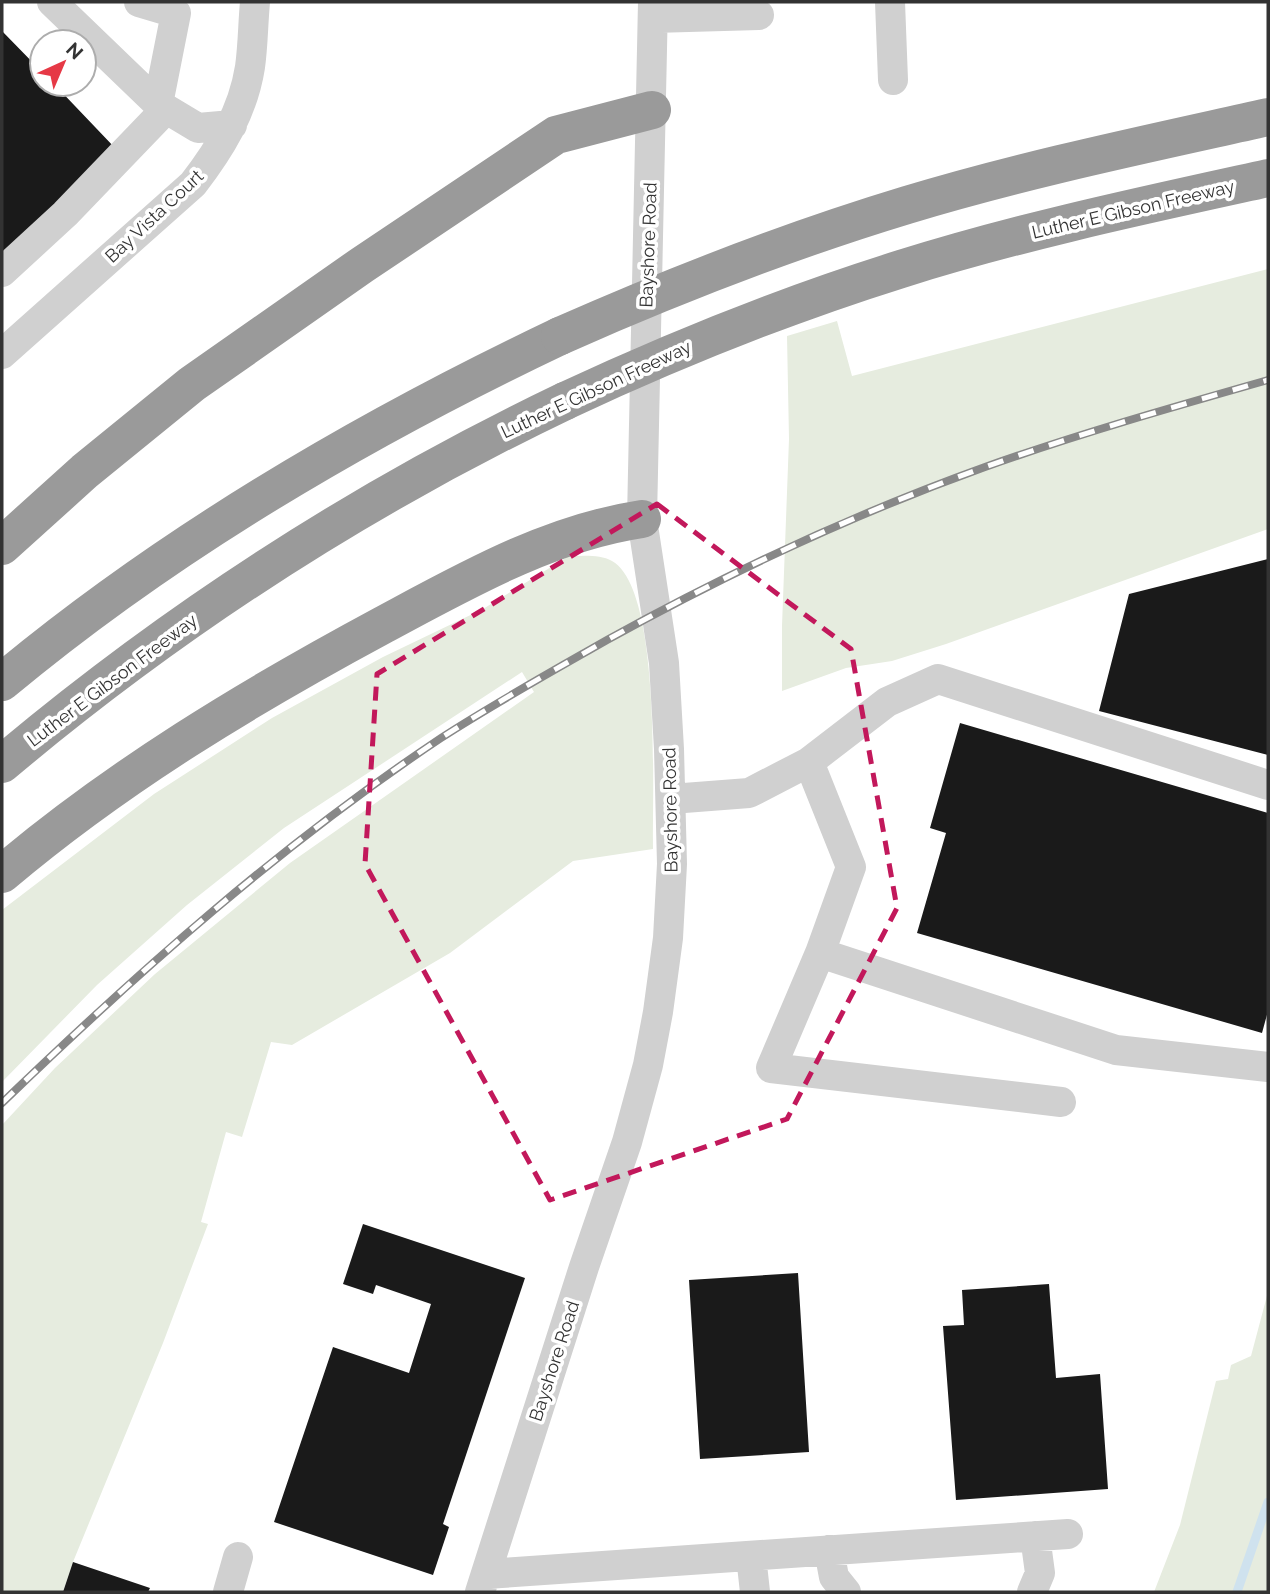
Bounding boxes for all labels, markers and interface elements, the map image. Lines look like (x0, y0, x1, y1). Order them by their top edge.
north arrow (28, 28, 98, 98)
text: N (62, 38, 88, 64)
street label: Bay Vista Court (101, 165, 207, 267)
street label: Luther E Gibson Freeway (1030, 175, 1237, 243)
street label: Bayshore Road (635, 182, 661, 308)
street label: Luther E Gibson Freeway (498, 336, 695, 442)
street label: Luther E Gibson Freeway (23, 609, 201, 751)
street label: Bayshore Road (658, 747, 682, 873)
street label: Bayshore Road (525, 1298, 583, 1424)

